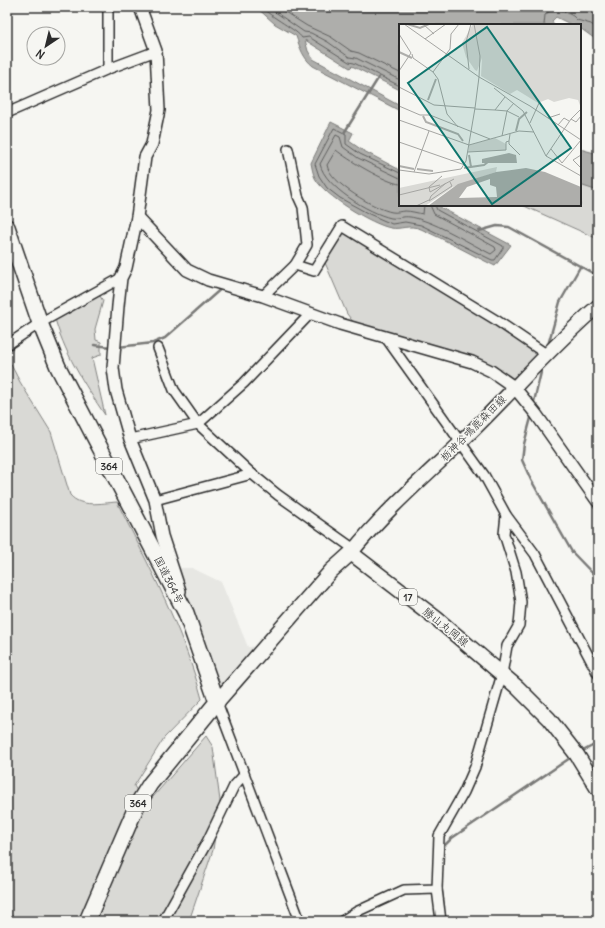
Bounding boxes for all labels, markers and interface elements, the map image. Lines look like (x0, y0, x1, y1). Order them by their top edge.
inset map (399, 24, 581, 206)
north arrow (26, 26, 66, 66)
text: N (33, 46, 47, 62)
street label: 栃神谷鳴鹿森田線 (437, 392, 509, 464)
road number: 364 (96, 458, 122, 474)
street label: 国道364号 (151, 554, 187, 606)
road number: 17 (399, 589, 417, 605)
street label: 勝山丸岡線 (420, 604, 472, 650)
road number: 364 (125, 795, 151, 811)

